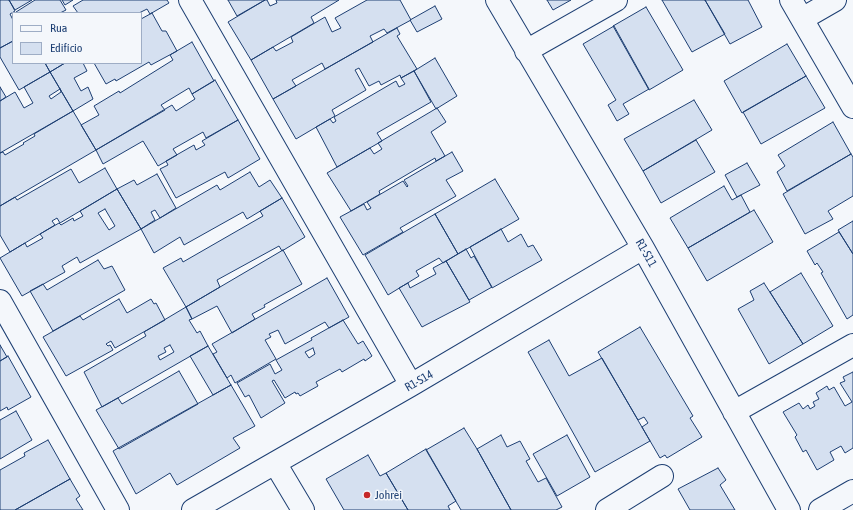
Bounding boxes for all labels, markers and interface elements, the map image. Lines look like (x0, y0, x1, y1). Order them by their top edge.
legend (12, 12, 142, 64)
text: Rua (50, 21, 67, 35)
text: Edifício (50, 41, 82, 55)
street label: R1-S11 (632, 236, 660, 270)
street label: R1-S14 (402, 367, 436, 395)
place label: Johrei (375, 488, 402, 502)
marker: Johrei (362, 490, 372, 500)

